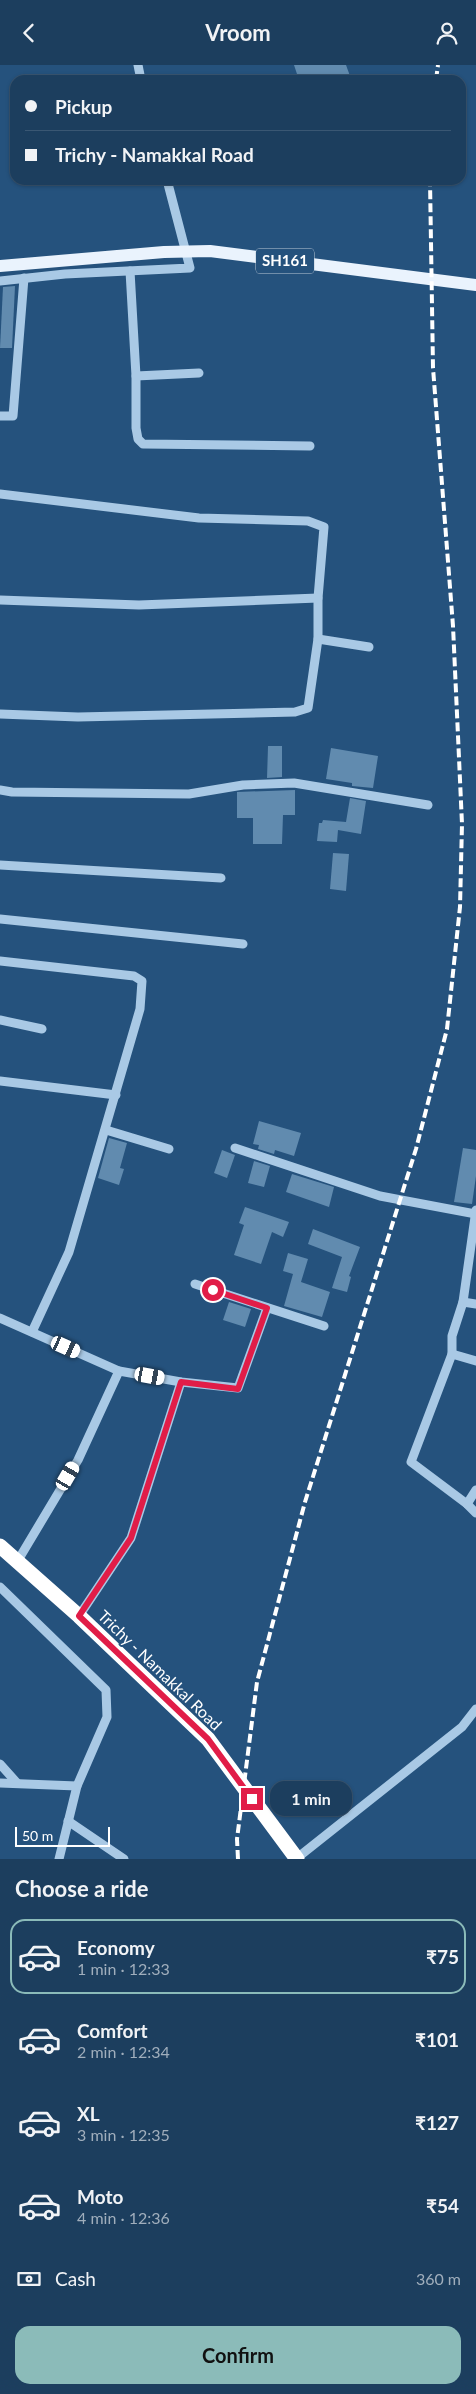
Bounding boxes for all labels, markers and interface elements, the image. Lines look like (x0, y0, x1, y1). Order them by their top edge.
icon: back (15, 19, 43, 47)
text: Vroom (205, 19, 271, 46)
icon: person (433, 19, 461, 47)
text: Pickup (55, 95, 112, 118)
text: Trichy - Namakkal Road (55, 143, 254, 166)
road number: SH161 (256, 249, 314, 273)
route start (202, 1279, 224, 1301)
car (49, 1334, 82, 1360)
car (133, 1366, 166, 1386)
car (54, 1459, 81, 1493)
street label: Trichy - Namakkal Road (95, 1606, 226, 1734)
callout: 1 min (270, 1781, 352, 1817)
route end (241, 1788, 263, 1810)
text: 1 min (291, 1789, 331, 1808)
scale bar (15, 1824, 110, 1847)
text: 50 m (22, 1827, 53, 1844)
text: Choose a ride (15, 1875, 149, 1902)
icon: car (17, 1934, 62, 1979)
text: Economy (77, 1936, 155, 1959)
text: ₹75 (426, 1945, 459, 1968)
text: 1 min · 12:33 (77, 1959, 170, 1978)
icon: car (17, 2017, 62, 2062)
text: Comfort (77, 2019, 148, 2042)
text: ₹101 (415, 2028, 459, 2051)
text: 2 min · 12:34 (77, 2042, 170, 2061)
icon: car (17, 2100, 62, 2145)
text: XL (77, 2102, 100, 2125)
text: ₹127 (415, 2111, 459, 2134)
text: 3 min · 12:35 (77, 2125, 170, 2144)
icon: car (17, 2183, 62, 2228)
text: Moto (77, 2185, 123, 2208)
text: ₹54 (426, 2194, 459, 2217)
text: 4 min · 12:36 (77, 2208, 170, 2227)
icon: cash (15, 2265, 43, 2293)
text: Cash (55, 2267, 96, 2290)
text: 360 m (416, 2269, 461, 2288)
button: Confirm (15, 2326, 461, 2384)

